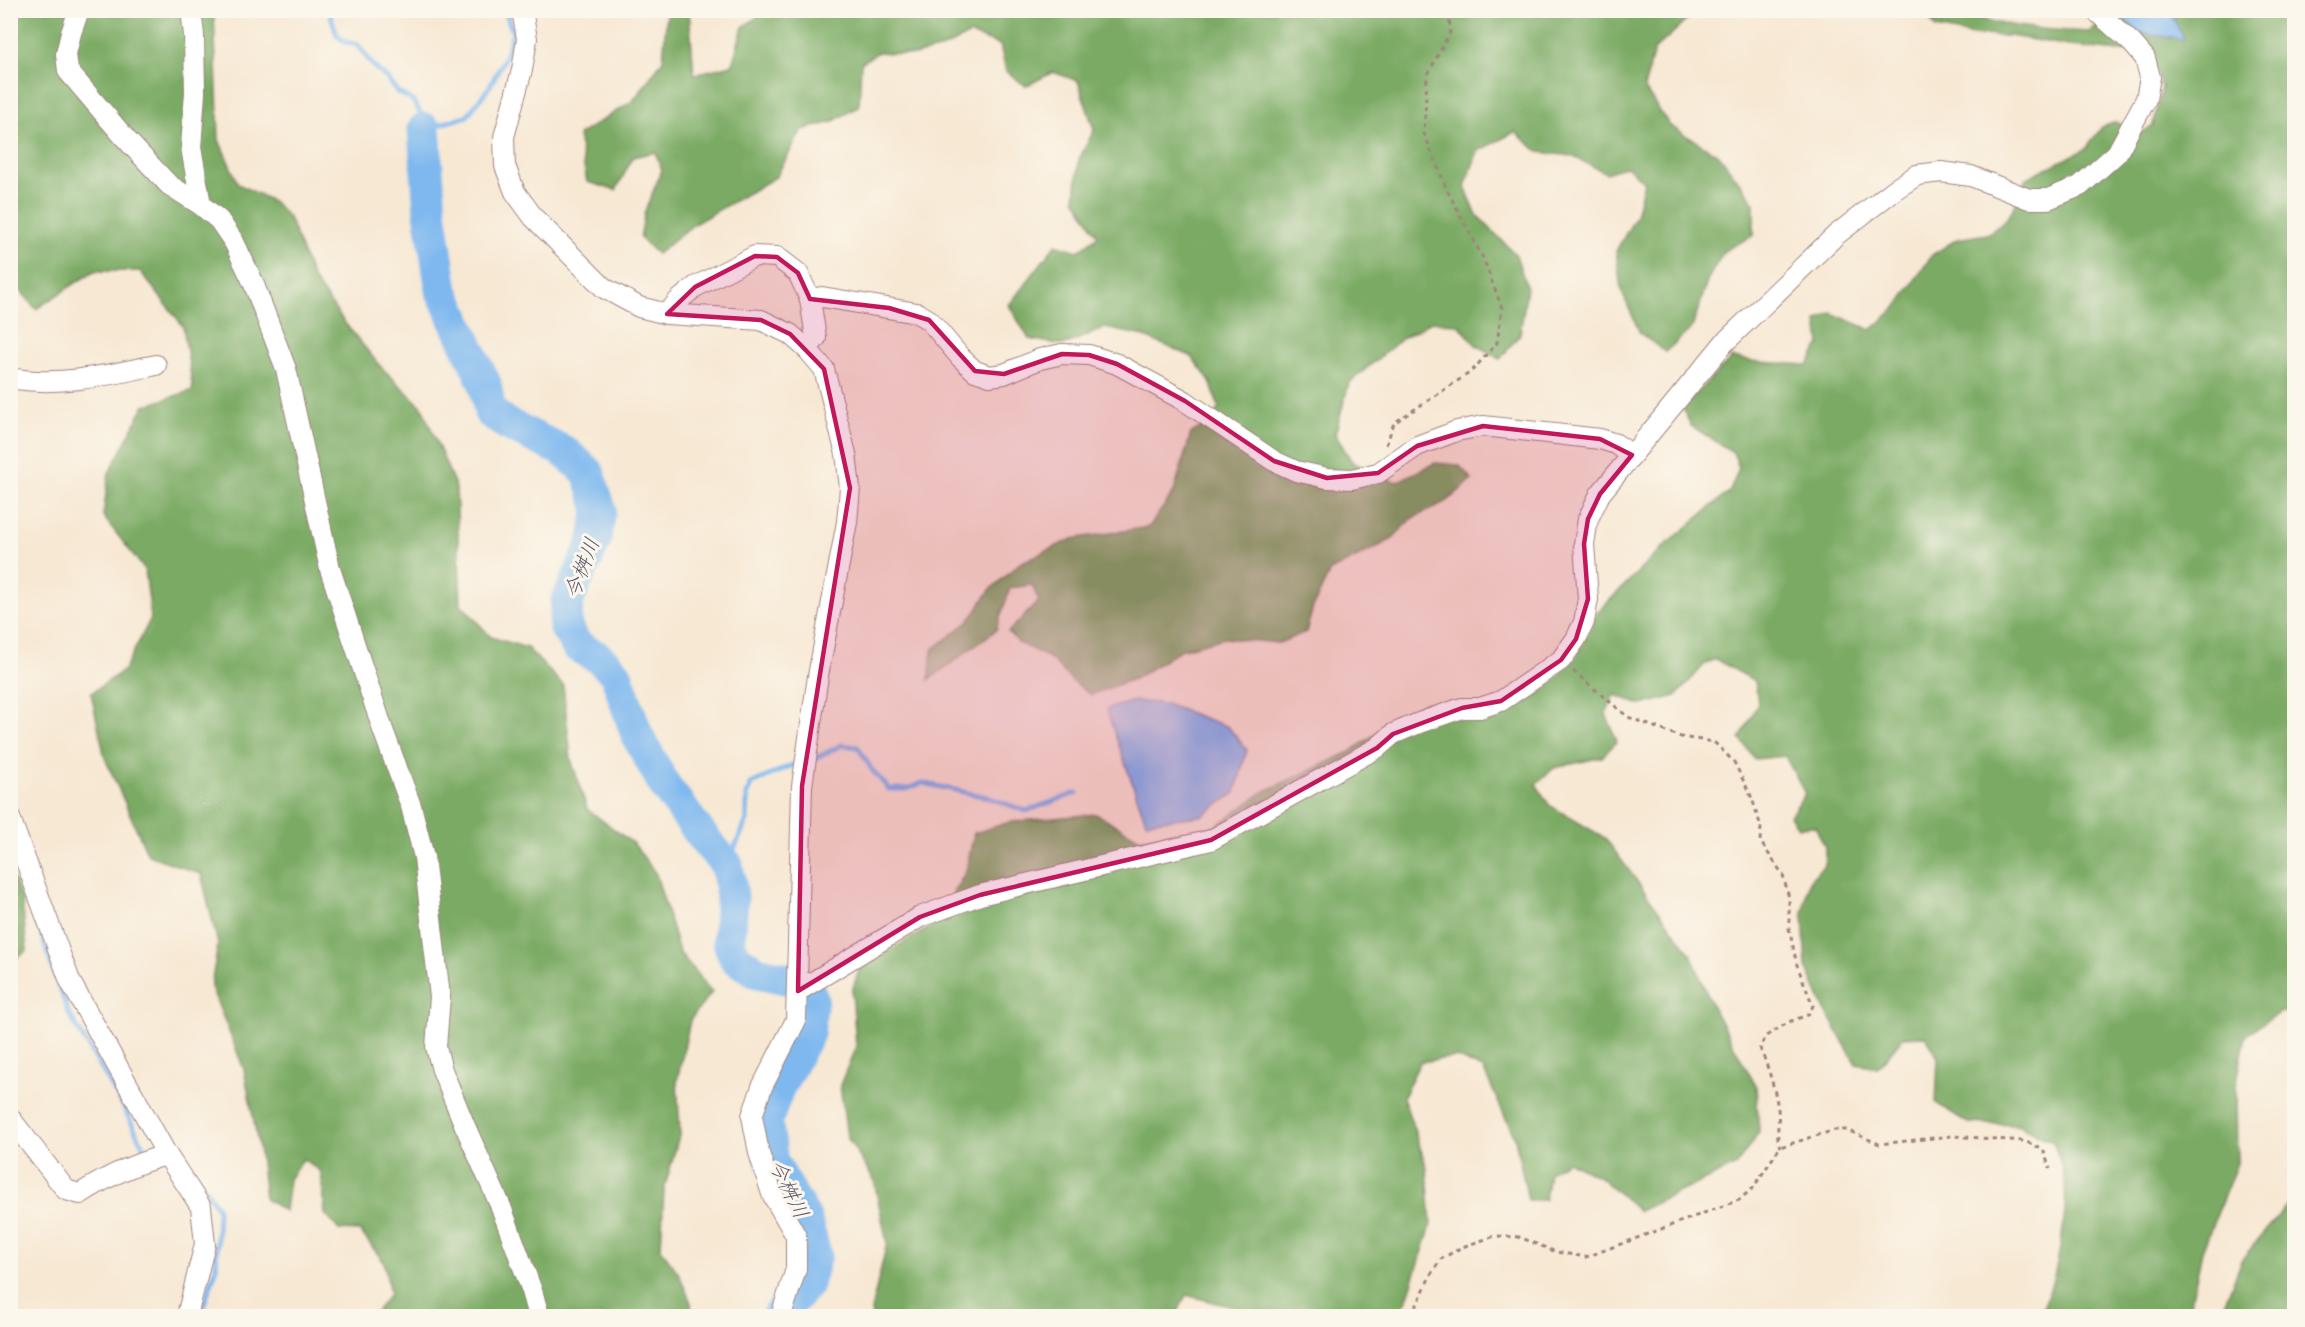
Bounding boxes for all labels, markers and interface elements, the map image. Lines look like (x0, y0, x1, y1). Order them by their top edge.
water label: 今桝川 (553, 532, 611, 604)
water label: 今桝川 (758, 1152, 820, 1226)

